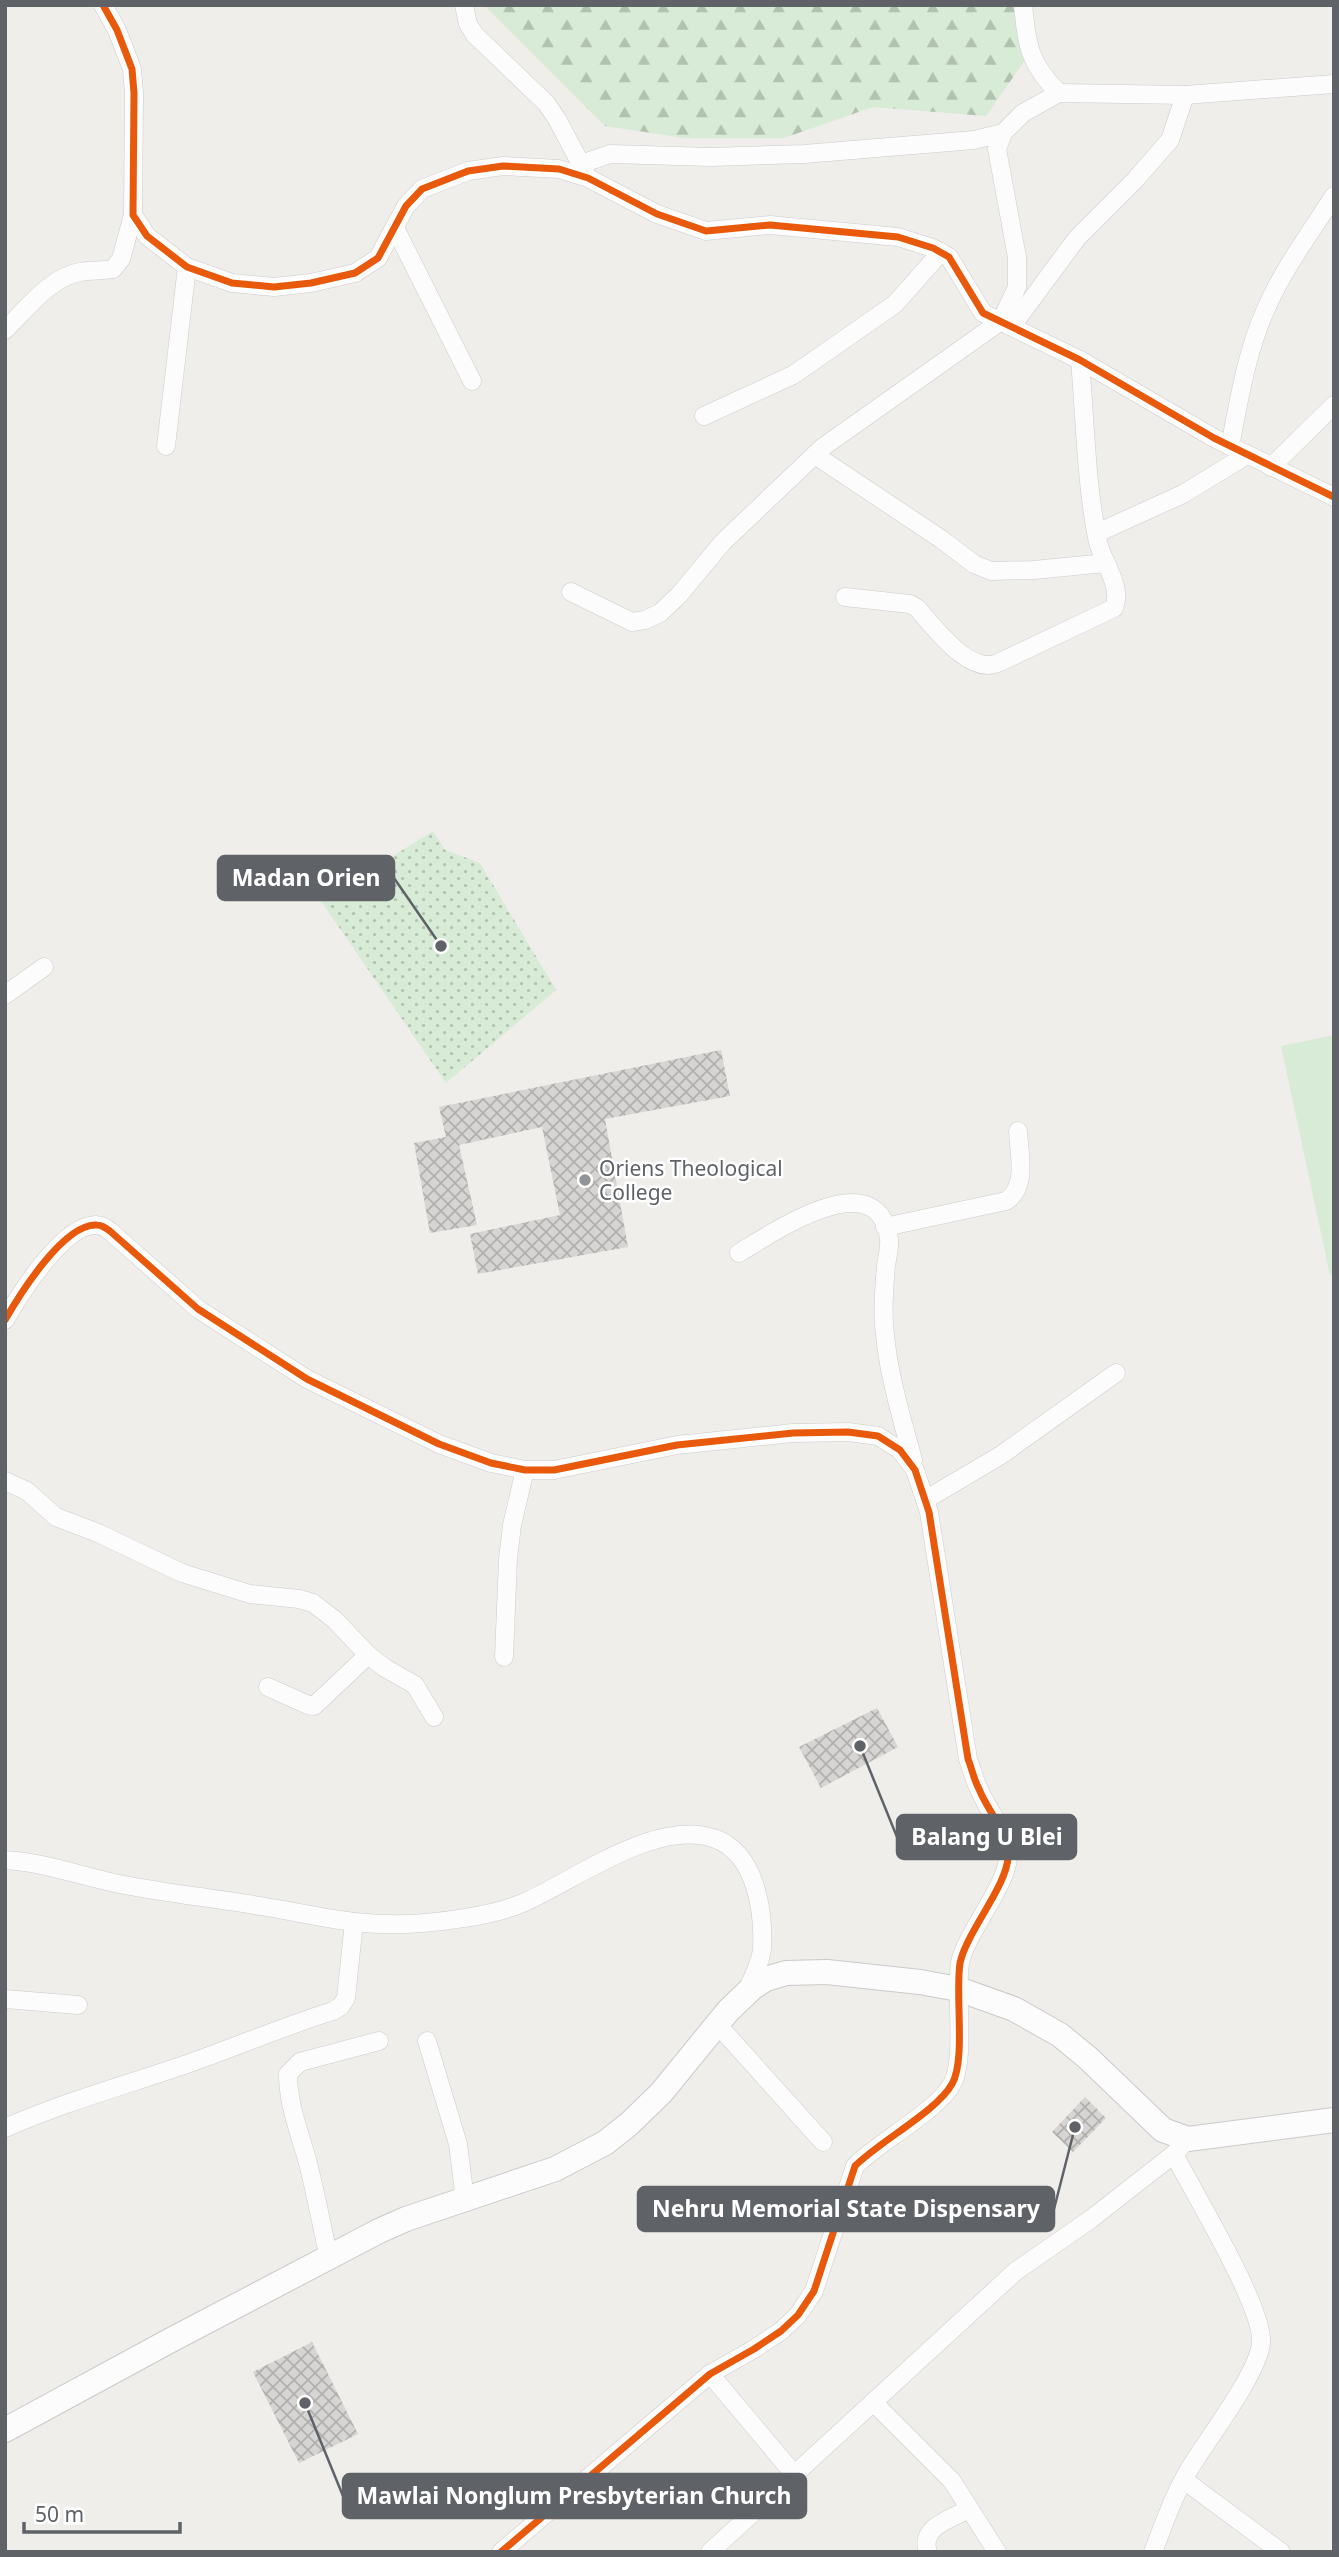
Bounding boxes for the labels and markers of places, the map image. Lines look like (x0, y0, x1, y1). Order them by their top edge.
callout: Madan Orien (218, 856, 394, 900)
place label: Oriens Theological College (599, 1154, 783, 1206)
marker: Oriens Theological College (577, 1172, 593, 1188)
callout: Balang U Blei (897, 1815, 1076, 1859)
callout: Nehru Memorial State Dispensary (638, 2187, 1054, 2231)
callout: Mawlai Nonglum Presbyterian Church (343, 2474, 806, 2518)

